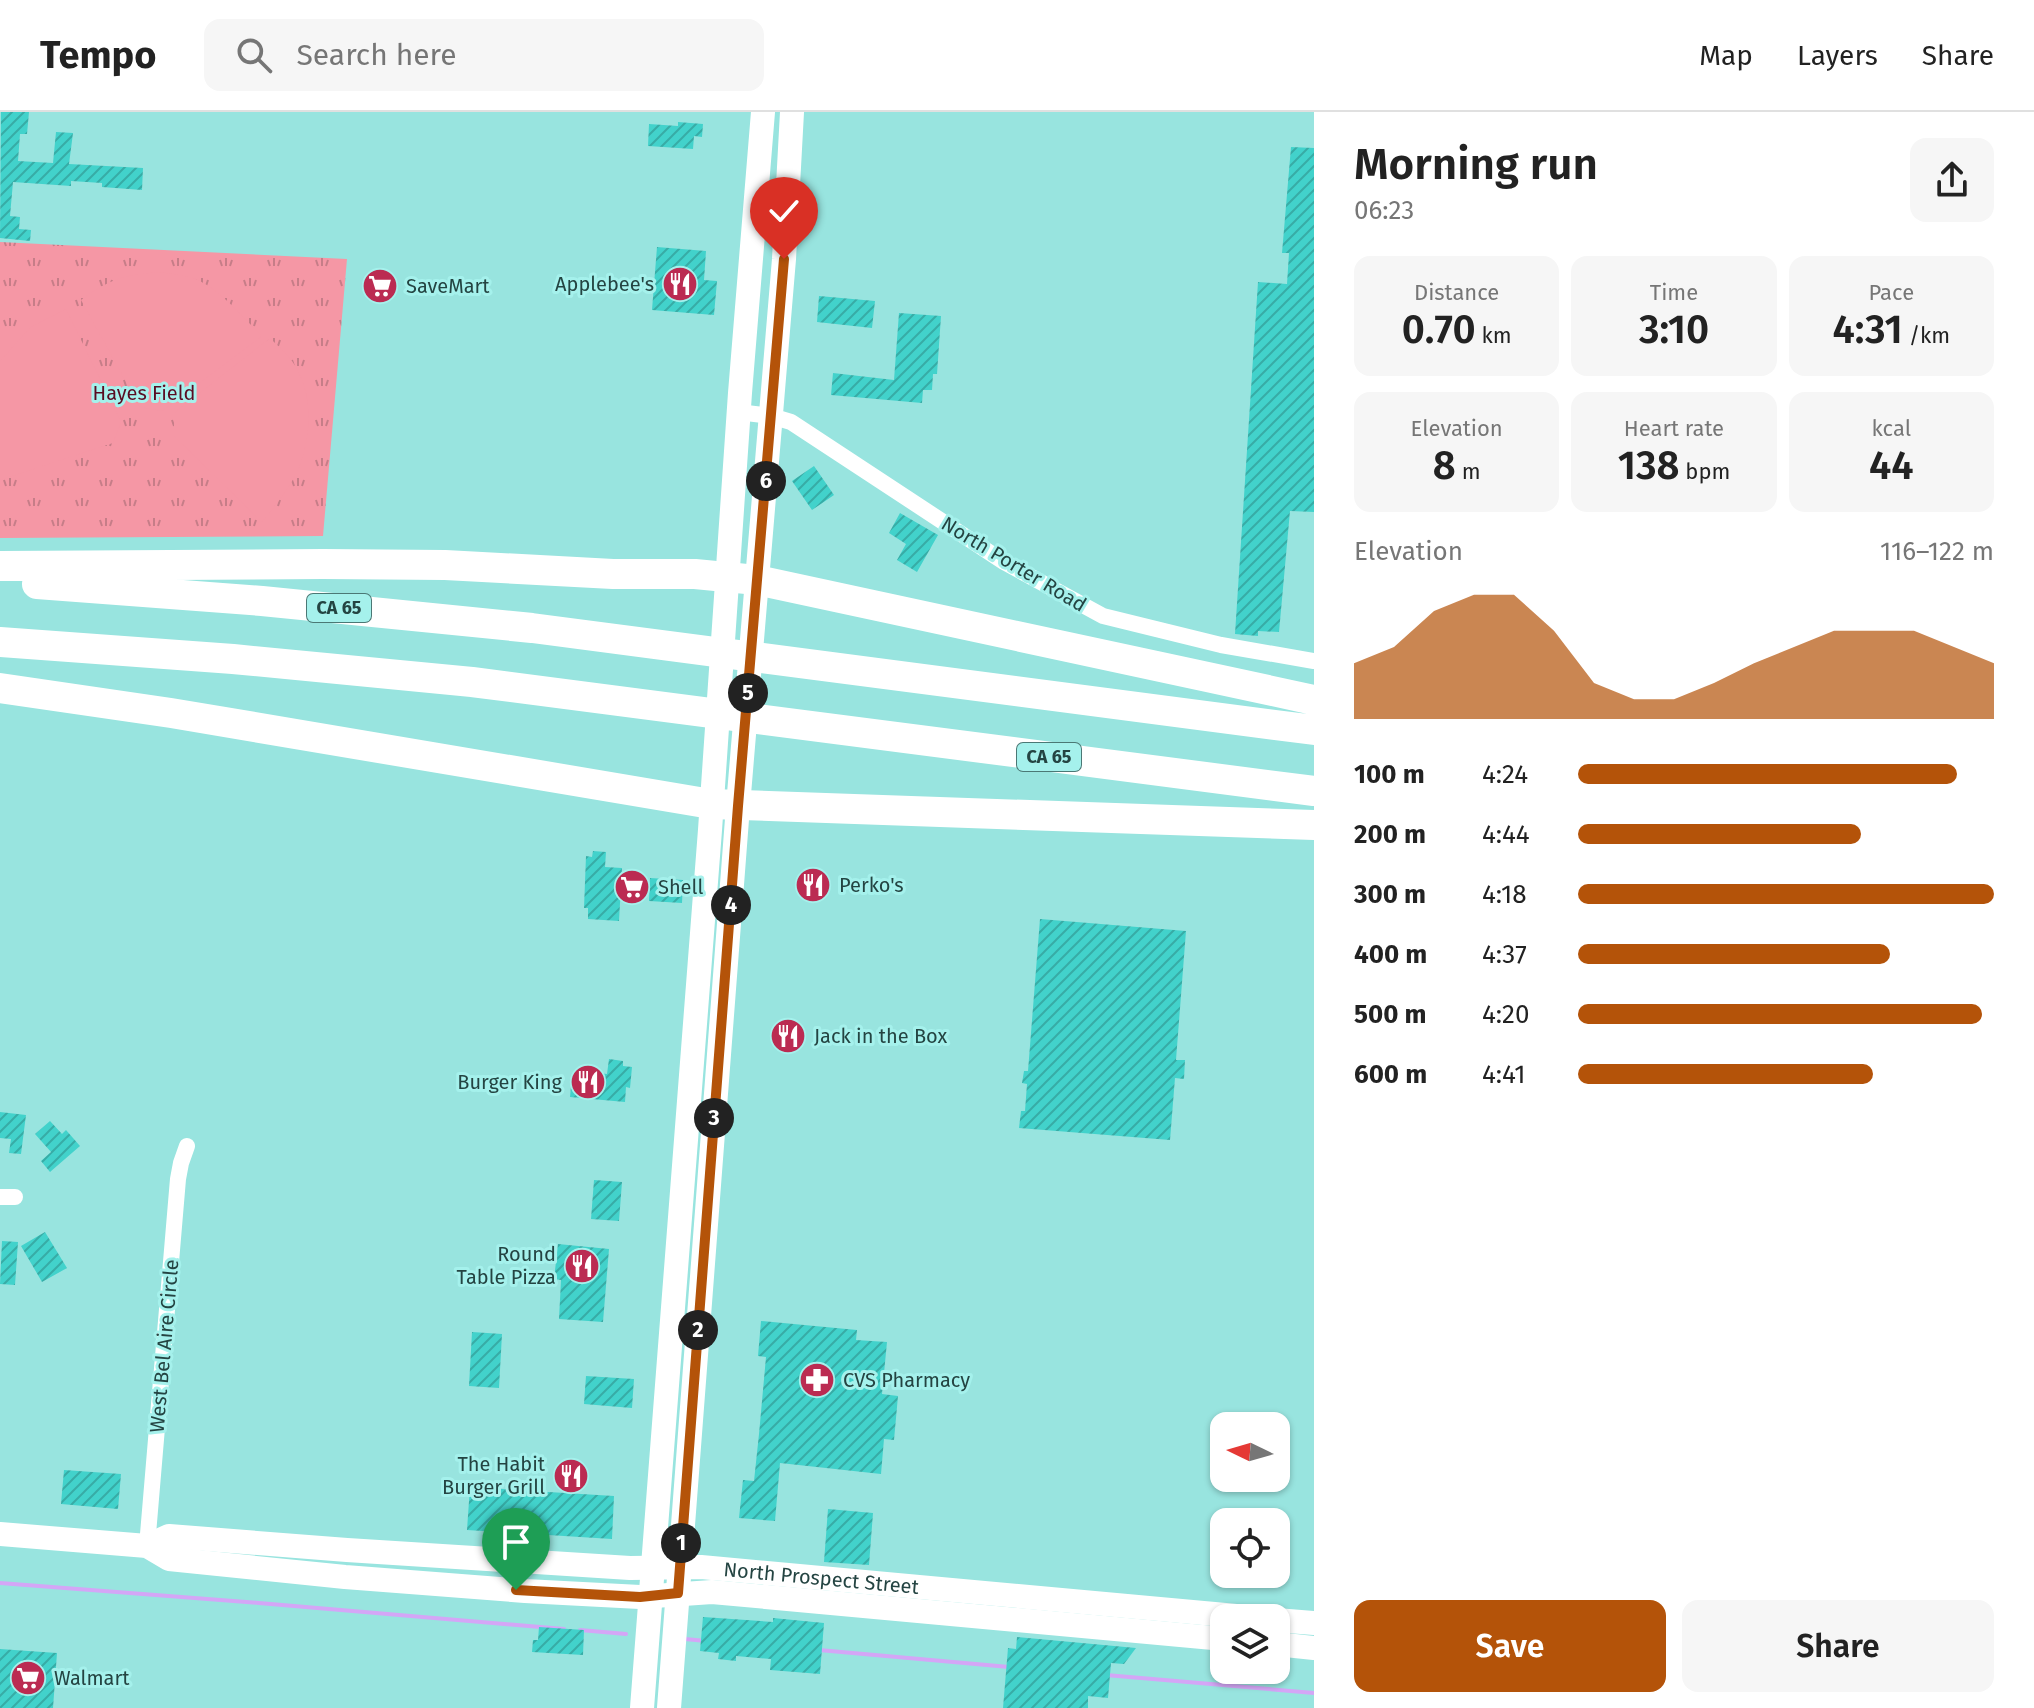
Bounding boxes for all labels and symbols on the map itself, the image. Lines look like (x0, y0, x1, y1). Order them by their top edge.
pin (750, 177, 818, 259)
restaurant icon: Applebee's (661, 265, 699, 303)
supermarket icon: SaveMart (361, 267, 399, 305)
place label: Applebee's (555, 272, 654, 296)
place label: SaveMart (406, 274, 490, 298)
park label: Hayes Field (93, 381, 195, 405)
pin: 6 (746, 461, 786, 501)
street label: North Porter Road (937, 511, 1091, 617)
road number: CA 65 (307, 594, 371, 622)
pin: 5 (728, 673, 768, 713)
road number: CA 65 (1017, 743, 1081, 771)
restaurant icon: Perko's (794, 866, 832, 904)
supermarket icon: Shell (613, 868, 651, 906)
place label: Perko's (839, 873, 904, 897)
place label: Shell (658, 875, 703, 899)
pin: 4 (711, 885, 751, 925)
restaurant icon: Jack in the Box (769, 1017, 807, 1055)
place label: Jack in the Box (814, 1024, 948, 1048)
restaurant icon: Burger King (569, 1063, 607, 1101)
place label: Burger King (457, 1070, 563, 1094)
pin: 3 (694, 1098, 734, 1138)
place label: Round Table Pizza (457, 1242, 556, 1289)
restaurant icon: Round Table Pizza (563, 1247, 601, 1285)
street label: West Bel Aire Circle (144, 1258, 184, 1434)
pin: 2 (678, 1310, 718, 1350)
pharmacy icon: CVS Pharmacy (798, 1361, 836, 1399)
place label: CVS Pharmacy (843, 1368, 970, 1392)
north arrow (1210, 1412, 1290, 1492)
place label: The Habit Burger Grill (442, 1452, 546, 1499)
restaurant icon: The Habit Burger Grill (552, 1457, 590, 1495)
pin (482, 1508, 550, 1590)
pin: 1 (661, 1523, 701, 1563)
street label: North Prospect Street (723, 1557, 921, 1599)
supermarket icon: Walmart (9, 1659, 47, 1697)
place label: Walmart (54, 1666, 130, 1690)

